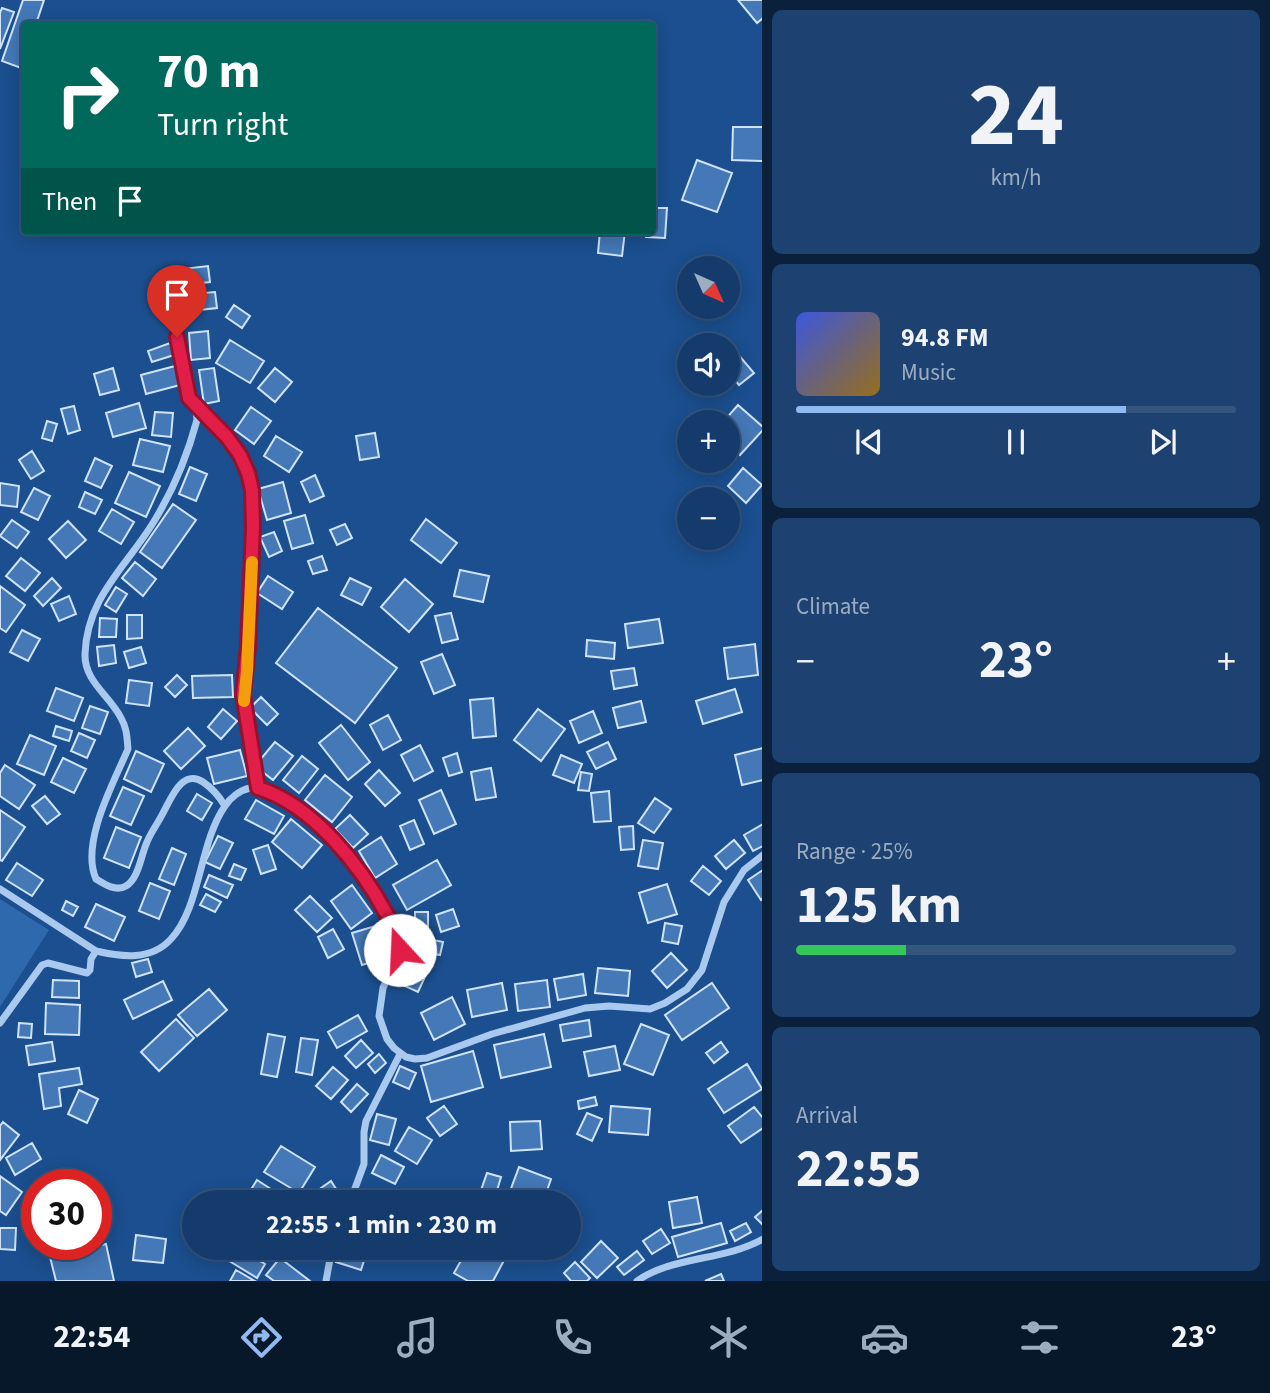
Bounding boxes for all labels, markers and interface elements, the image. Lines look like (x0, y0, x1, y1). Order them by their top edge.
text: 70 m (157, 37, 261, 107)
icon: right (42, 49, 133, 140)
text: 24 (968, 51, 1064, 180)
text: Turn right (157, 102, 288, 148)
text: km/h (990, 161, 1042, 194)
icon: arrive (111, 182, 149, 220)
text: Then (42, 183, 97, 220)
north arrow (677, 256, 740, 318)
map controls (677, 256, 740, 550)
pin (147, 265, 207, 337)
icon: arrive (158, 276, 196, 314)
text: 94.8 FM (901, 319, 989, 356)
button: sound (677, 333, 740, 396)
text: Music (901, 356, 956, 389)
button: + (677, 410, 740, 473)
icon: previous (850, 423, 888, 461)
icon: pause (997, 423, 1035, 461)
icon: next (1144, 423, 1182, 461)
button: − (677, 487, 740, 550)
text: Climate (796, 590, 870, 623)
text: 23° (979, 624, 1053, 698)
text: − (796, 635, 815, 689)
text: + (1217, 635, 1236, 689)
text: Range · 25% (796, 835, 913, 868)
text: 125 km (796, 869, 962, 943)
position arrow (363, 913, 437, 987)
text: Arrival (796, 1099, 858, 1132)
text: 22:55 (796, 1133, 921, 1207)
speed limit sign: 30 (21, 1169, 112, 1260)
text: 22:55 · 1 min · 230 m (266, 1206, 497, 1243)
icon: directions (237, 1313, 286, 1362)
icon: music (393, 1313, 442, 1362)
icon: phone (548, 1313, 597, 1362)
icon: climate (704, 1313, 753, 1362)
icon: car (860, 1313, 909, 1362)
icon: filters (1015, 1313, 1064, 1362)
text: 22:54 (53, 1314, 131, 1360)
text: 23° (1171, 1314, 1217, 1360)

